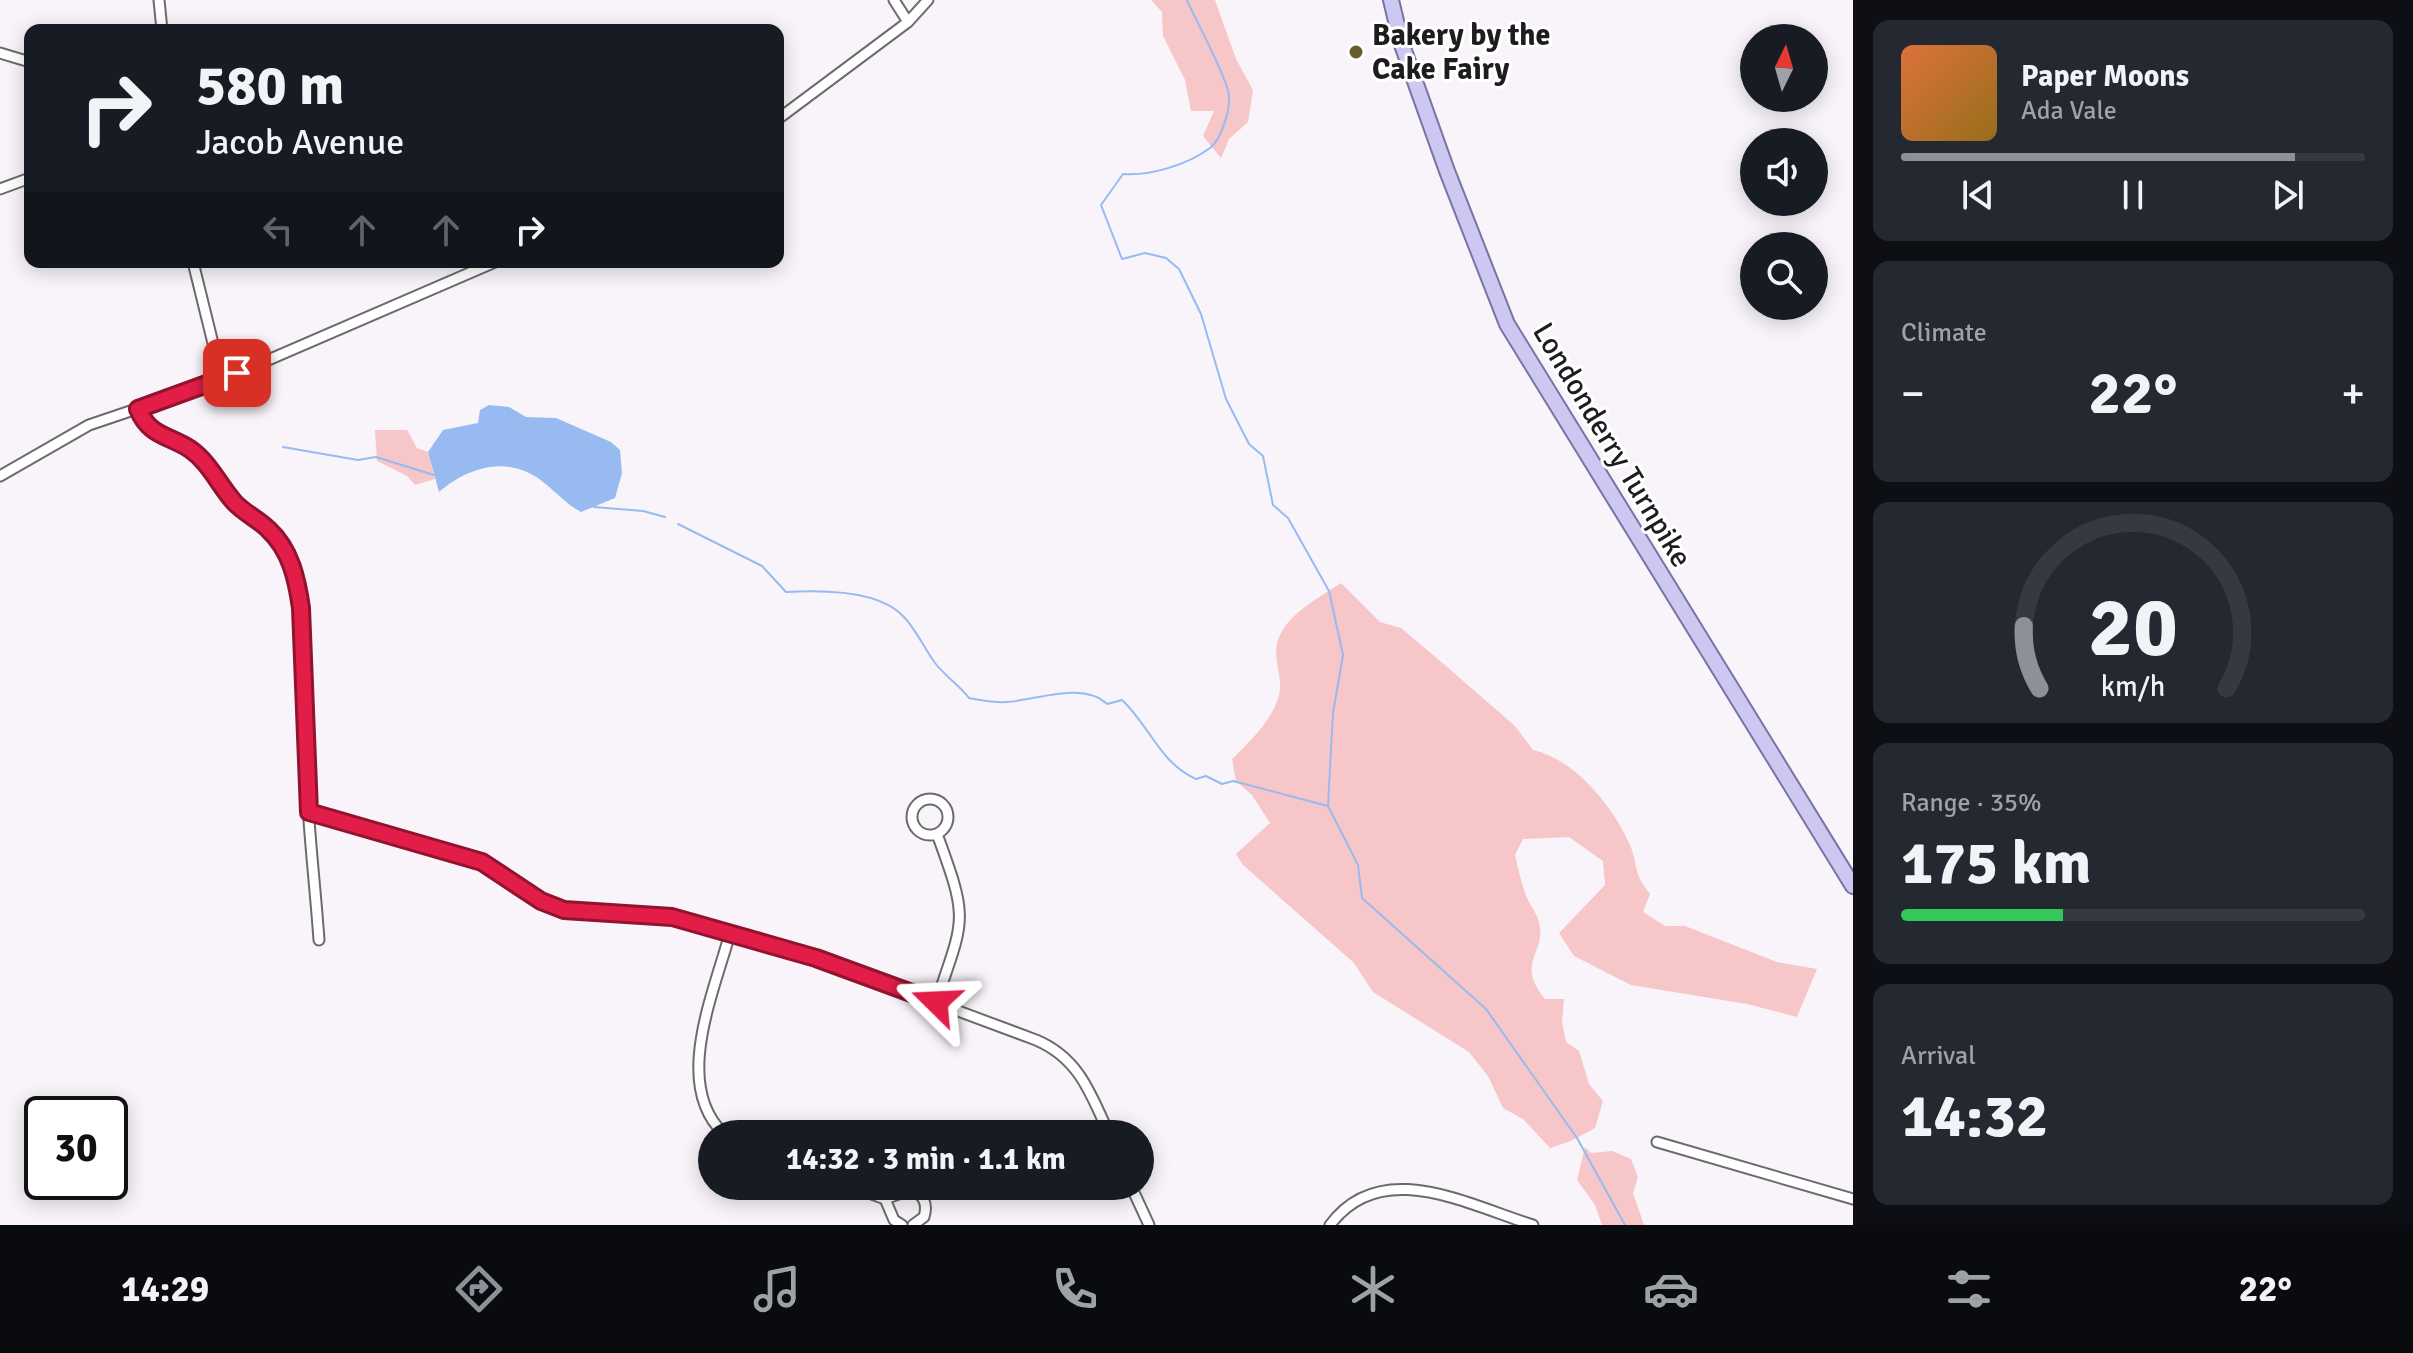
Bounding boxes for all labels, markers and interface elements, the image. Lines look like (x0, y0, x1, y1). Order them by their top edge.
place label: Bakery by the Cake Fairy (1372, 17, 1550, 88)
north arrow (1740, 24, 1828, 112)
map controls (1740, 24, 1828, 320)
marker: Bakery by the Cake Fairy (1347, 43, 1365, 61)
text: 580 m (196, 51, 344, 120)
icon: right (64, 56, 168, 160)
text: Paper Moons (2021, 58, 2189, 95)
text: Ada Vale (2021, 95, 2117, 127)
text: Jacob Avenue (196, 120, 404, 165)
button: sound (1740, 128, 1828, 216)
icon: previous (1956, 173, 2000, 217)
icon: pause (2111, 173, 2155, 217)
icon: next (2266, 173, 2310, 217)
icon: left (256, 208, 300, 252)
icon: ahead (340, 208, 384, 252)
icon: ahead (424, 208, 468, 252)
icon: right (508, 208, 552, 252)
button: search (1740, 232, 1828, 320)
street label: Londonderry Turnpike (1524, 316, 1700, 574)
text: Climate (1901, 317, 1987, 349)
pin (203, 339, 271, 407)
icon: arrive (215, 351, 259, 395)
text: 22° (2089, 357, 2177, 431)
text: − (1901, 367, 1925, 421)
text: + (2341, 367, 2365, 421)
text: 20 (2088, 576, 2178, 678)
text: km/h (2101, 669, 2165, 704)
text: Range · 35% (1901, 787, 2042, 819)
text: 175 km (1901, 827, 2091, 901)
position arrow (894, 960, 978, 1044)
text: Arrival (1901, 1040, 1976, 1072)
text: 14:32 (1901, 1080, 2048, 1154)
speed limit sign: 30 (24, 1096, 128, 1200)
text: 14:32 · 3 min · 1.1 km (786, 1141, 1066, 1178)
icon: directions (451, 1261, 507, 1317)
icon: music (749, 1261, 805, 1317)
icon: phone (1047, 1261, 1103, 1317)
icon: climate (1345, 1261, 1401, 1317)
icon: car (1643, 1261, 1699, 1317)
icon: filters (1941, 1261, 1997, 1317)
text: 14:29 (121, 1267, 209, 1312)
text: 22° (2239, 1267, 2292, 1312)

